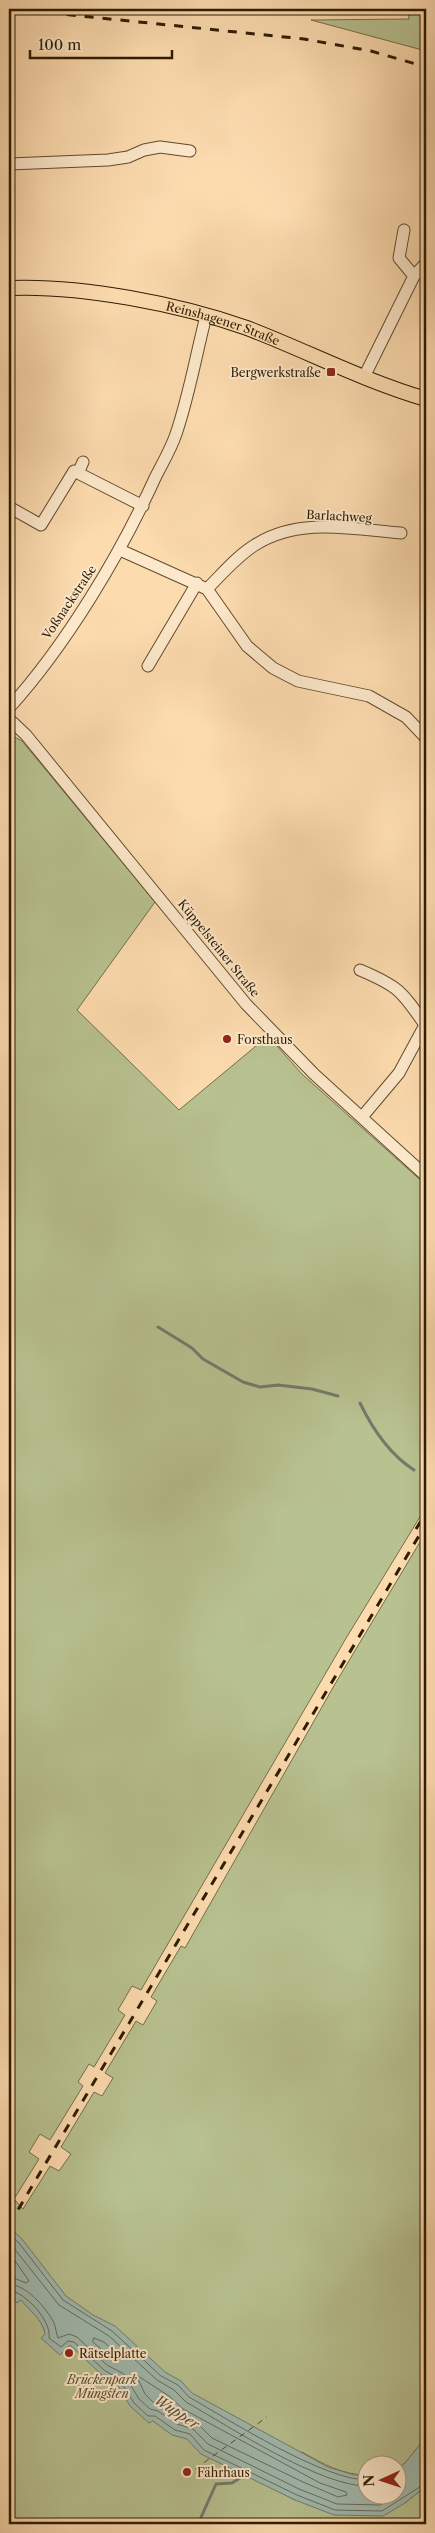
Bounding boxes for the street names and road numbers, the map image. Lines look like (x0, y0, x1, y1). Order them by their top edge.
street label: Reinshagener Straße (165, 298, 283, 348)
street label: Barlachweg (306, 507, 373, 525)
street label: Voßnackstraße (38, 562, 99, 643)
street label: Küppelsteiner Straße (175, 896, 263, 1000)

